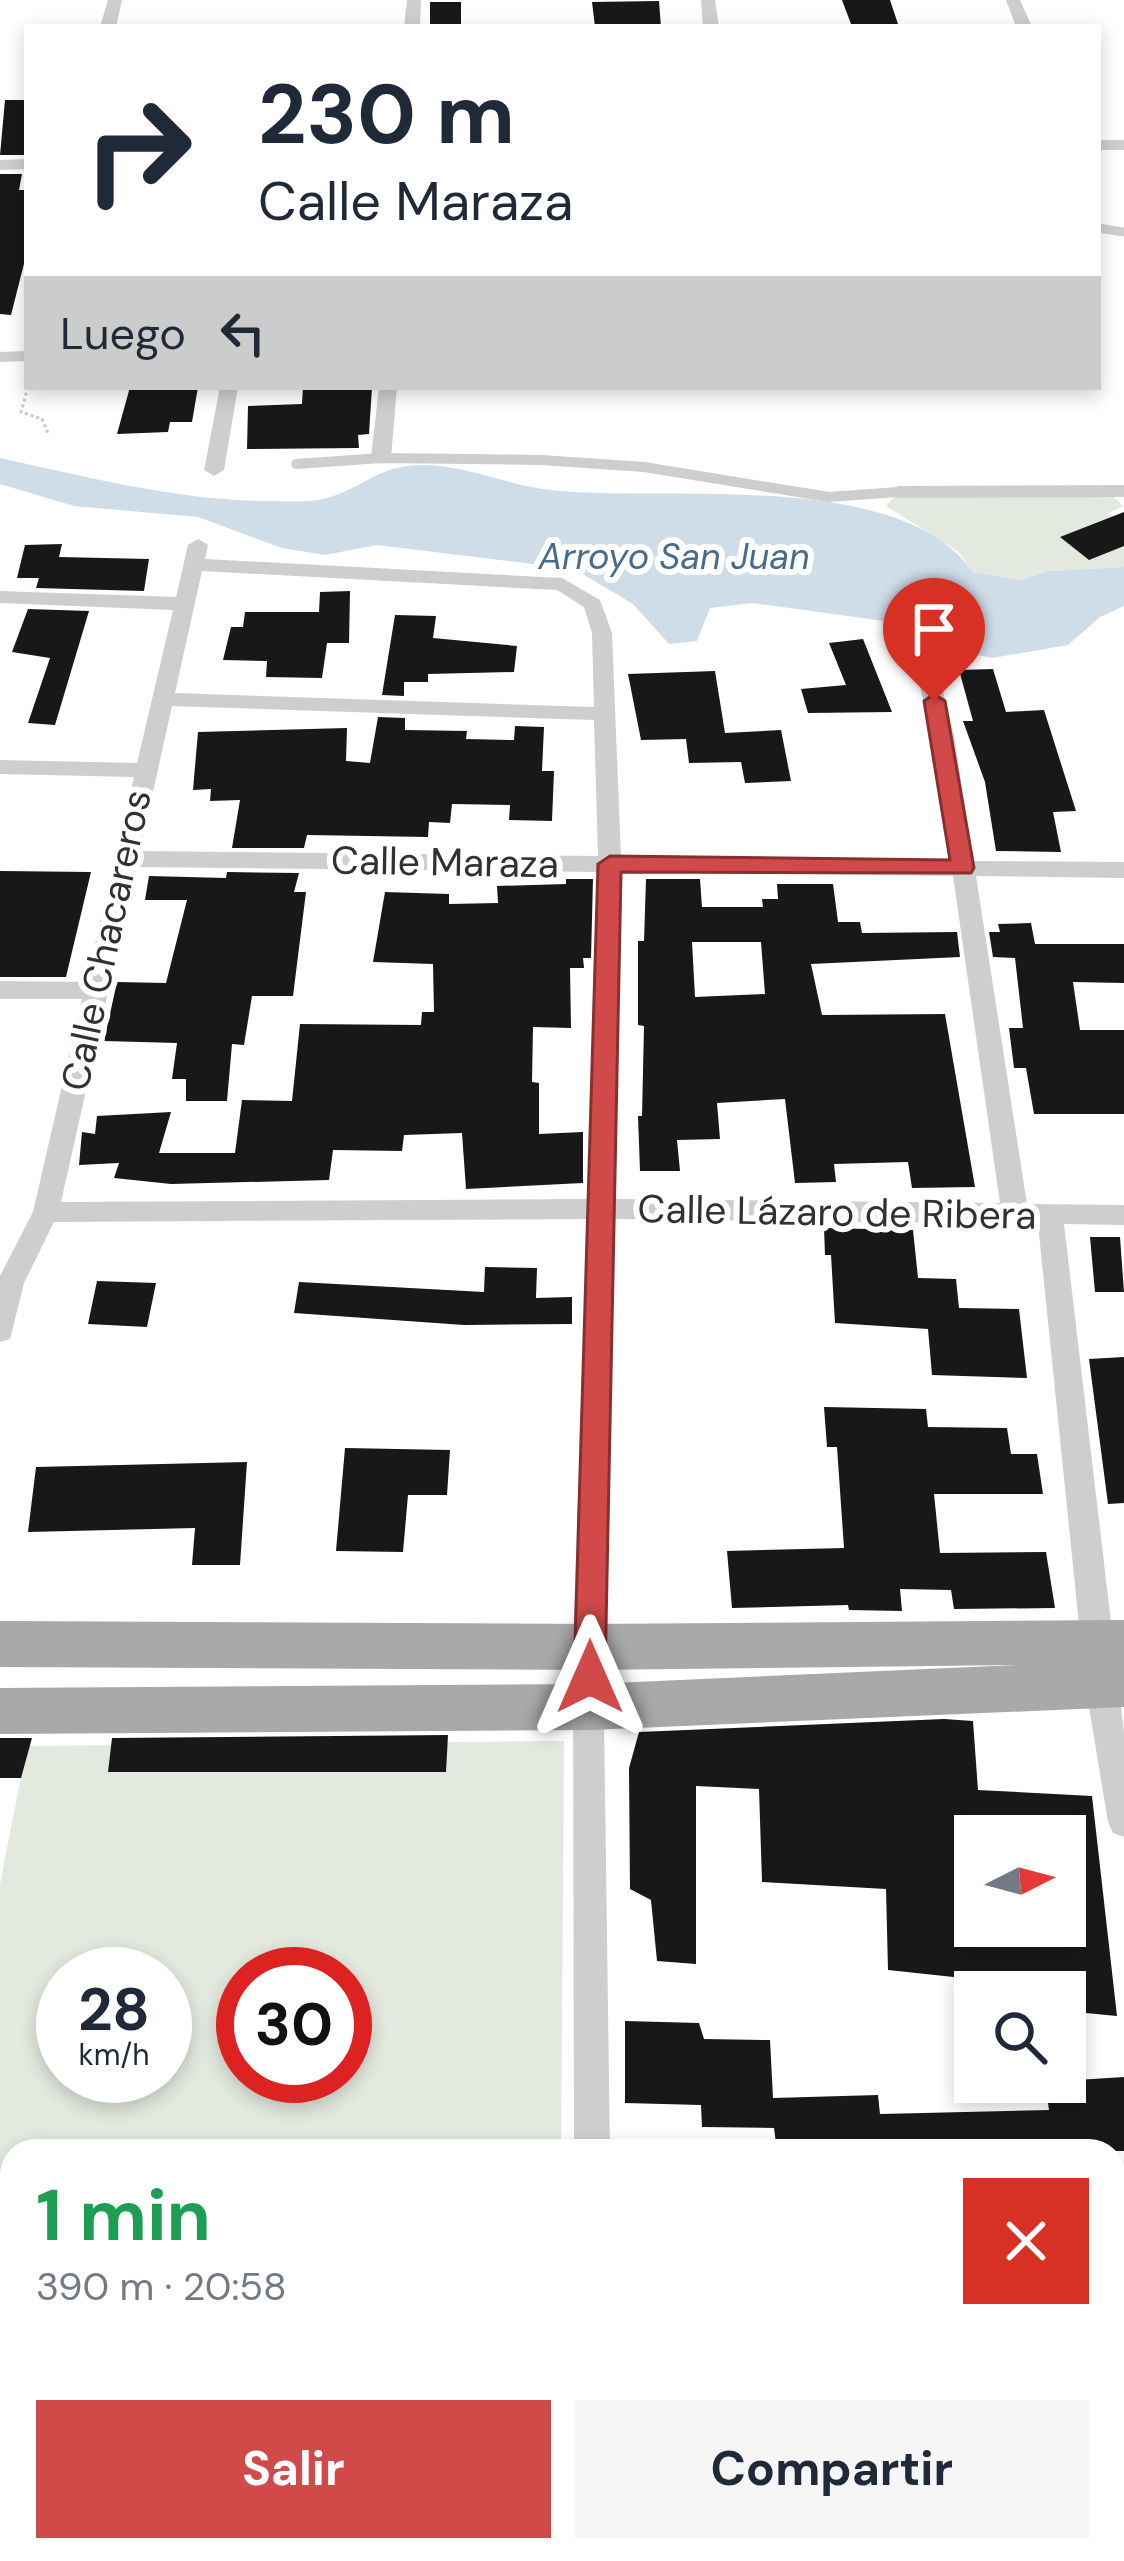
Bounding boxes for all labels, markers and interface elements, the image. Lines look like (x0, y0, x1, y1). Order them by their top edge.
text: 230 m (258, 60, 515, 169)
icon: right (60, 72, 216, 228)
text: Calle Maraza (258, 166, 573, 237)
icon: left (210, 300, 276, 366)
text: Luego (60, 304, 186, 363)
water label: Arroyo San Juan (537, 533, 810, 580)
pin (883, 578, 985, 701)
icon: arrive (901, 596, 967, 662)
street label: Calle Chacareros (49, 785, 163, 1095)
street label: Calle Maraza (331, 835, 559, 889)
street label: Calle Lázaro de Ribera (637, 1183, 1037, 1241)
position arrow (527, 1614, 653, 1740)
north arrow (954, 1815, 1086, 1947)
map controls (954, 1815, 1086, 2103)
speed limit sign: 30 (216, 1947, 372, 2103)
text: 28 (78, 1970, 150, 2049)
button: search (954, 1971, 1086, 2103)
text: km/h (79, 2035, 149, 2074)
text: 1 min (36, 2169, 211, 2262)
button: close (963, 2178, 1089, 2304)
text: 390 m · 20:58 (36, 2261, 287, 2312)
button: Salir (36, 2400, 551, 2538)
button: Compartir (575, 2400, 1089, 2538)

